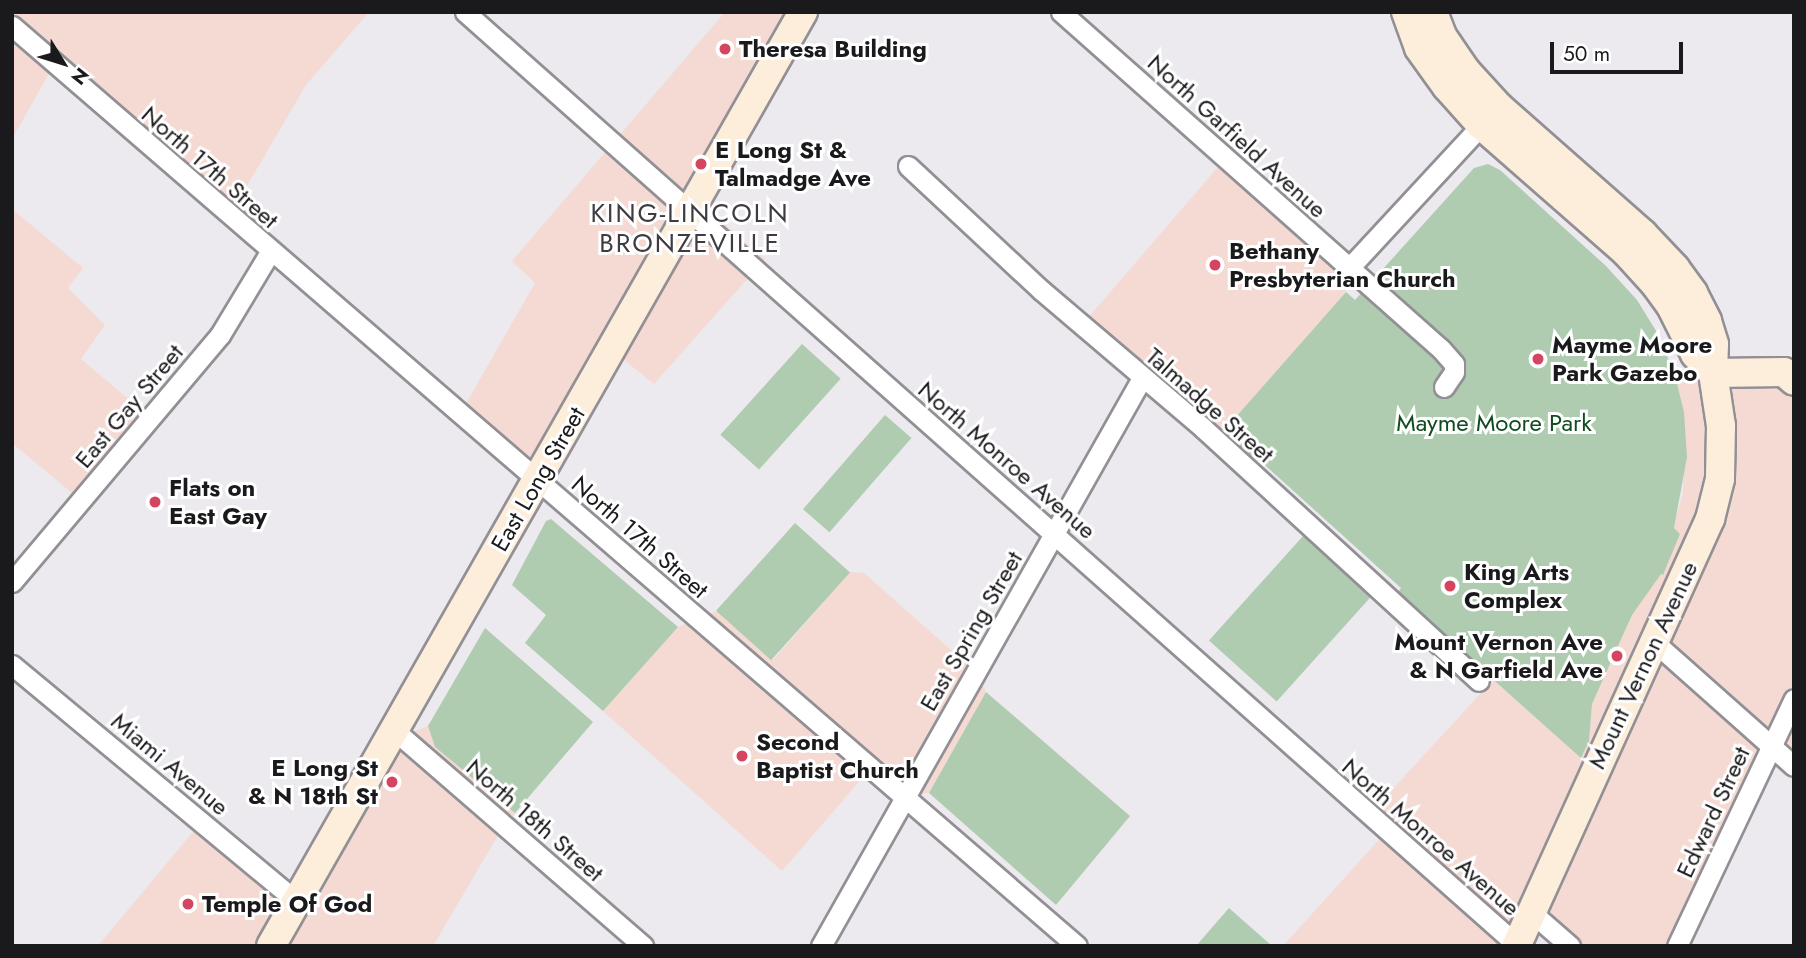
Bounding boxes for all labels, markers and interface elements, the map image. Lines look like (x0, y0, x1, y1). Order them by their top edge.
north arrow (28, 28, 98, 98)
scale bar (1554, 28, 1687, 72)
place label: Theresa Building (739, 35, 927, 63)
text: 50 m (1563, 39, 1610, 69)
marker: Theresa Building (717, 41, 733, 57)
street label: North Garfield Avenue (1142, 48, 1332, 224)
text: N (65, 62, 95, 90)
street label: North 17th Street (136, 100, 284, 234)
place label: E Long St & Talmadge Ave (715, 136, 871, 192)
marker: E Long St & Talmadge Ave (693, 156, 709, 172)
district label: KING-LINCOLN BRONZEVILLE (592, 198, 788, 260)
place label: Bethany Presbyterian Church (1229, 237, 1456, 293)
marker: Bethany Presbyterian Church (1207, 257, 1223, 273)
place label: Mayme Moore Park Gazebo (1552, 331, 1712, 387)
street label: East Gay Street (69, 338, 189, 474)
street label: Talmadge Street (1140, 342, 1280, 468)
marker: Mayme Moore Park Gazebo (1530, 351, 1546, 367)
street label: North Monroe Avenue (912, 375, 1102, 545)
street label: East Long Street (485, 402, 591, 556)
park label: Mayme Moore Park (1396, 409, 1592, 437)
street label: North 17th Street (566, 470, 714, 604)
place label: Flats on East Gay (169, 474, 267, 530)
marker: Flats on East Gay (147, 494, 163, 510)
street label: East Spring Street (914, 546, 1028, 716)
street label: Mount Vernon Avenue (1582, 557, 1704, 773)
place label: King Arts Complex (1464, 558, 1569, 614)
marker: King Arts Complex (1442, 578, 1458, 594)
place label: Mount Vernon Ave & N Garfield Ave (1394, 628, 1603, 684)
marker: Mount Vernon Ave & N Garfield Ave (1609, 648, 1625, 664)
street label: Miami Avenue (106, 707, 234, 821)
place label: Second Baptist Church (756, 728, 919, 784)
street label: Edward Street (1670, 742, 1756, 882)
marker: Second Baptist Church (734, 748, 750, 764)
street label: North Monroe Avenue (1336, 752, 1526, 922)
street label: North 18th Street (461, 753, 609, 887)
place label: E Long St & N 18th St (248, 754, 378, 810)
marker: E Long St & N 18th St (384, 774, 400, 790)
place label: Temple Of God (202, 890, 372, 918)
marker: Temple Of God (180, 896, 196, 912)

